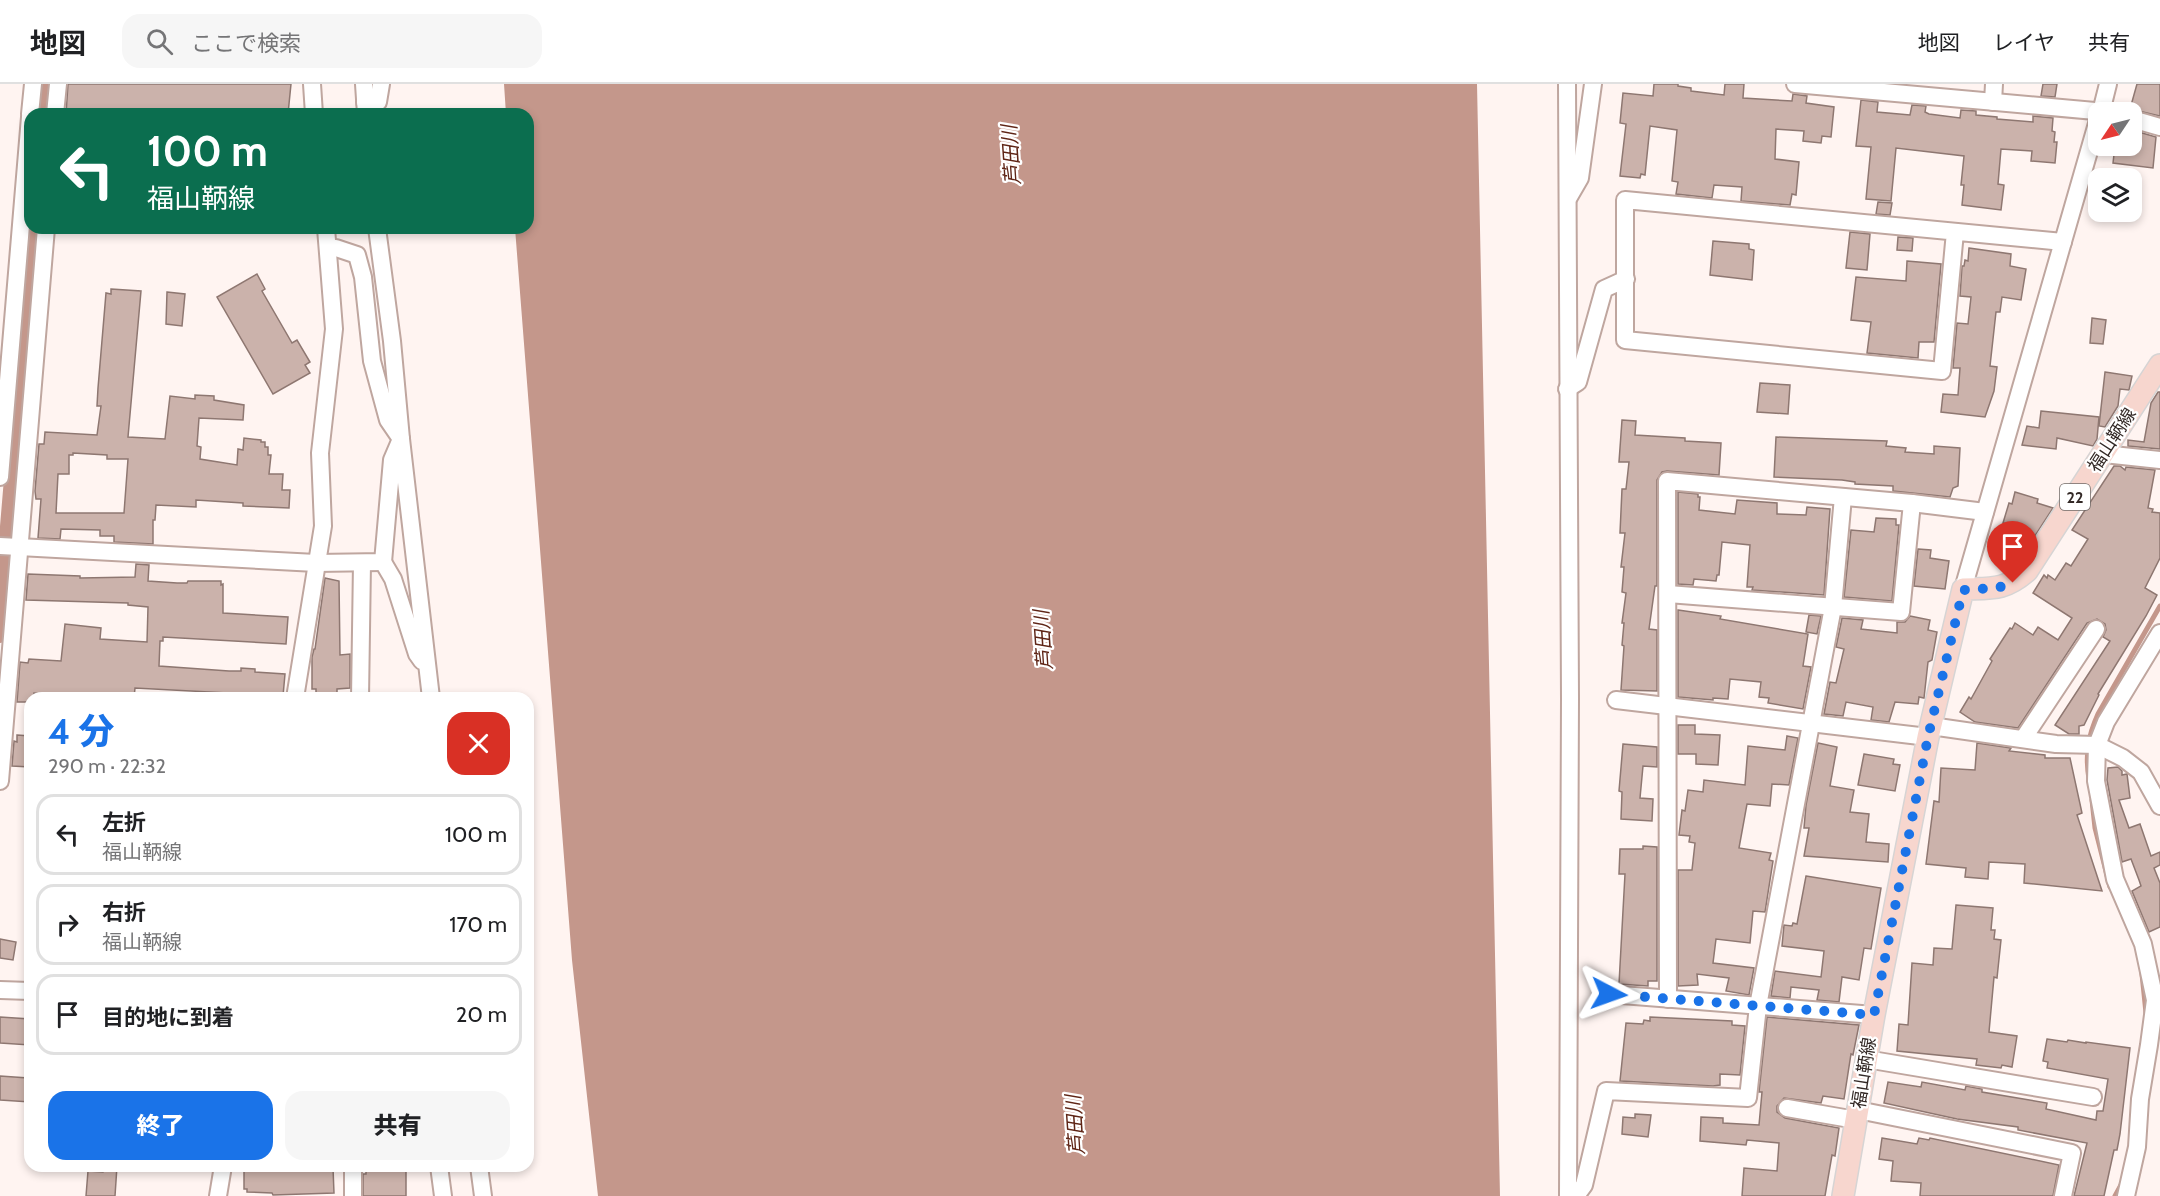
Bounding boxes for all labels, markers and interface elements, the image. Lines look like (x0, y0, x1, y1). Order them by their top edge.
search box (122, 14, 542, 68)
icon: search (143, 25, 176, 58)
text: 地図 (30, 26, 86, 60)
text: ここで検索 (191, 30, 301, 57)
text: 地図 (1918, 30, 1960, 55)
text: レイヤ (1993, 30, 2055, 55)
text: 共有 (2088, 30, 2130, 55)
north arrow (2088, 102, 2142, 156)
map controls (2088, 102, 2142, 222)
water label: 芦田川 (997, 122, 1025, 186)
text: 100 m (147, 125, 268, 177)
icon: left (48, 132, 126, 210)
button: layers (2088, 168, 2142, 222)
text: 福山鞆線 (147, 182, 255, 215)
street label: 福山鞆線 (2083, 404, 2141, 476)
road number: 22 (2060, 484, 2090, 510)
pin (1987, 521, 2038, 583)
icon: arrive (1996, 530, 2029, 563)
water label: 芦田川 (1029, 607, 1057, 671)
text: 4 分 (48, 709, 114, 753)
button: close (447, 712, 510, 775)
text: 290 m · 22:32 (48, 754, 166, 778)
text: 左折 (102, 809, 146, 836)
icon: left (51, 818, 84, 851)
text: 100 m (445, 821, 507, 848)
text: 福山鞆線 (102, 840, 182, 864)
text: 右折 (102, 899, 146, 926)
icon: right (51, 908, 84, 941)
text: 170 m (449, 911, 507, 938)
text: 福山鞆線 (102, 930, 182, 954)
position arrow (1577, 962, 1641, 1026)
icon: arrive (51, 998, 84, 1031)
text: 20 m (456, 1001, 507, 1028)
text: 目的地に到着 (102, 1004, 234, 1031)
street label: 福山鞆線 (1848, 1036, 1880, 1110)
button: 終了 (48, 1091, 273, 1160)
button: 共有 (285, 1091, 510, 1160)
water label: 芦田川 (1061, 1092, 1089, 1156)

